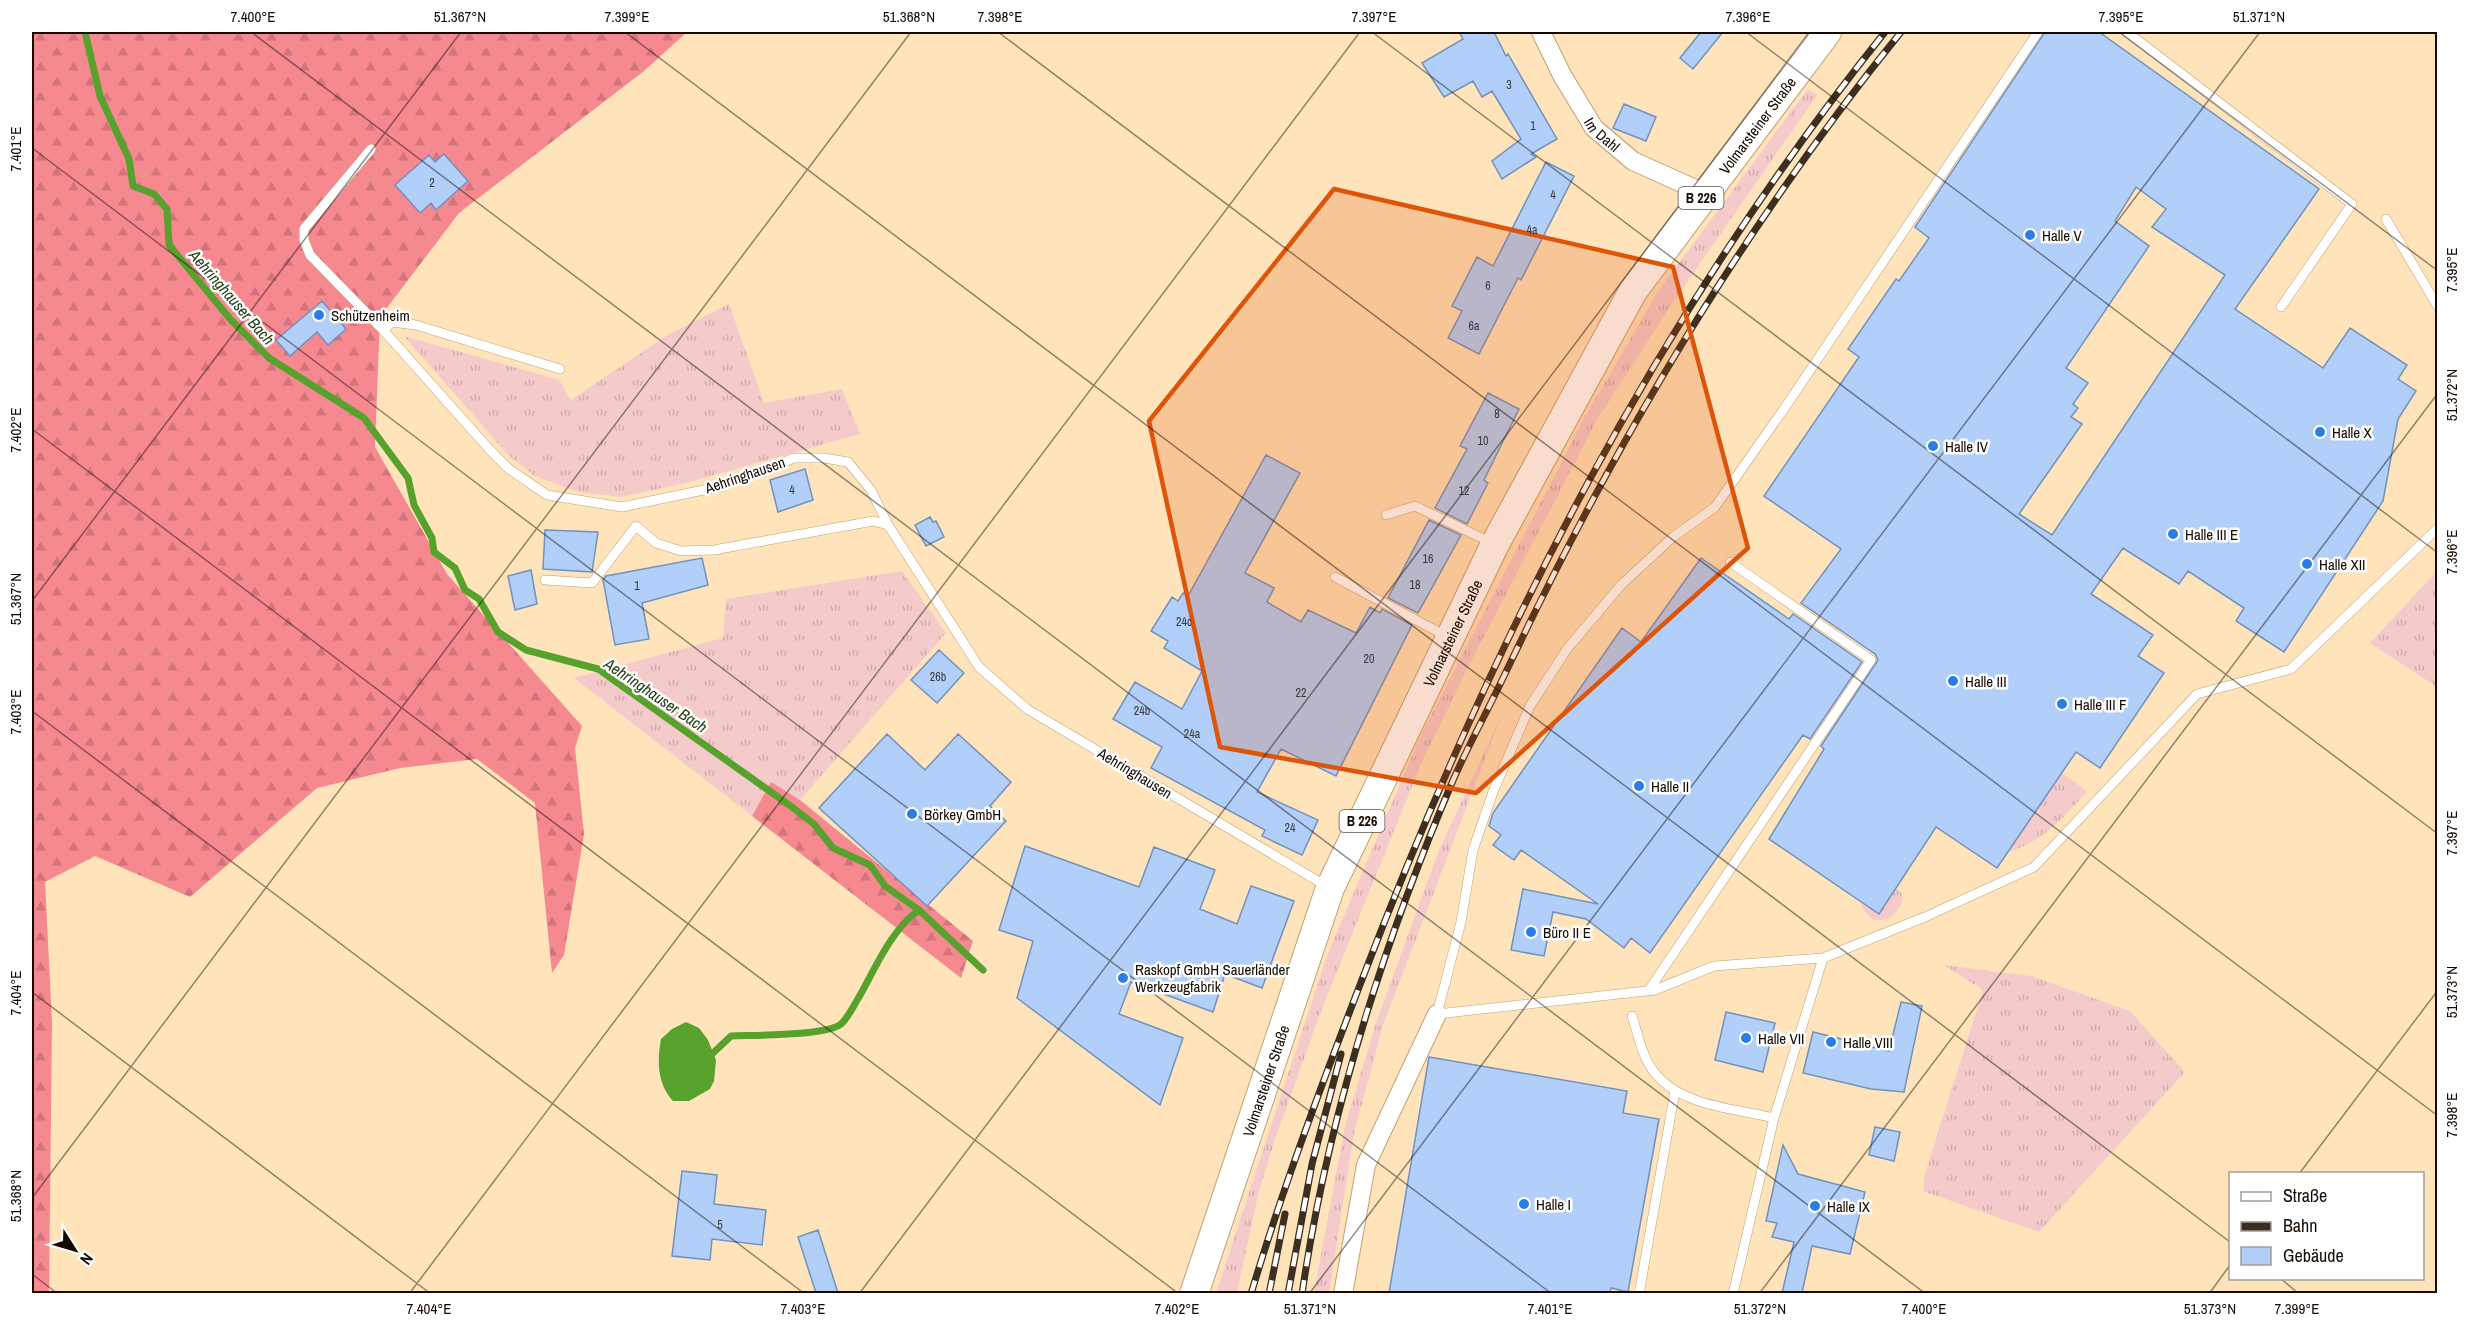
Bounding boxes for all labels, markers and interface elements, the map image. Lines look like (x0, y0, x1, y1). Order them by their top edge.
text: 7.400°E (231, 6, 276, 27)
text: 51.367°N (434, 6, 486, 27)
text: 7.399°E (605, 6, 650, 27)
text: 51.368°N (883, 6, 935, 27)
text: 7.398°E (978, 6, 1023, 27)
text: 7.397°E (1352, 6, 1397, 27)
text: 7.396°E (1726, 6, 1771, 27)
text: 7.395°E (2099, 6, 2144, 27)
text: 51.371°N (2233, 6, 2285, 27)
street label: Volmarsteiner Straße (1714, 72, 1801, 178)
house number: 3 (1506, 77, 1512, 93)
street label: Im Dahl (1579, 113, 1625, 156)
house number: 1 (1530, 118, 1536, 134)
text: 7.401°E (5, 127, 26, 172)
house number: 2 (429, 175, 435, 191)
house number: 4 (1550, 187, 1556, 203)
road number: B 226 (1678, 187, 1724, 209)
house number: 4a (1527, 222, 1538, 238)
place label: Halle V (2042, 225, 2082, 246)
marker: Halle V (2023, 228, 2037, 242)
water label: Aehringhauser Bach (184, 244, 280, 349)
text: 7.395°E (2441, 248, 2462, 293)
house number: 6 (1485, 278, 1491, 294)
place label: Schützenheim (331, 305, 410, 326)
marker: Schützenheim (312, 308, 326, 322)
house number: 6a (1469, 318, 1480, 334)
text: 51.372°N (2441, 369, 2462, 421)
house number: 8 (1494, 406, 1500, 422)
text: 7.402°E (5, 408, 26, 453)
place label: Halle X (2332, 422, 2372, 443)
marker: Halle X (2313, 425, 2327, 439)
house number: 10 (1478, 433, 1488, 449)
place label: Halle IV (1945, 436, 1989, 457)
marker: Halle IV (1926, 439, 1940, 453)
street label: Aehringhausen (701, 451, 788, 499)
house number: 4 (789, 482, 795, 498)
house number: 12 (1459, 483, 1469, 499)
place label: Halle III E (2185, 524, 2238, 545)
marker: Halle III E (2166, 527, 2180, 541)
text: 7.396°E (2441, 530, 2462, 575)
house number: 16 (1423, 551, 1433, 567)
place label: Halle XII (2319, 554, 2366, 575)
marker: Halle XII (2300, 557, 2314, 571)
text: 51.367°N (5, 573, 26, 625)
street label: Volmarsteiner Straße (1418, 576, 1487, 690)
house number: 18 (1410, 577, 1420, 593)
house number: 1 (634, 578, 640, 594)
house number: 24c (1176, 614, 1192, 630)
house number: 20 (1364, 651, 1374, 667)
water label: Aehringhauser Bach (599, 652, 712, 738)
house number: 26b (930, 669, 946, 685)
place label: Halle III (1965, 671, 2007, 692)
marker: Halle III (1946, 674, 1960, 688)
house number: 22 (1296, 685, 1306, 701)
text: 7.403°E (5, 690, 26, 735)
place label: Halle III F (2074, 694, 2127, 715)
marker: Halle III F (2055, 697, 2069, 711)
house number: 24b (1134, 703, 1150, 719)
house number: 24a (1184, 726, 1201, 742)
street label: Aehringhausen (1093, 742, 1176, 803)
place label: Halle II (1651, 776, 1689, 797)
marker: Halle II (1632, 779, 1646, 793)
place label: Börkey GmbH (924, 804, 1001, 825)
marker: Börkey GmbH (905, 807, 919, 821)
road number: B 226 (1340, 810, 1384, 832)
text: 7.397°E (2441, 811, 2462, 856)
house number: 24 (1285, 820, 1296, 836)
place label: Büro II E (1543, 922, 1591, 943)
marker: Büro II E (1524, 925, 1538, 939)
place label: Raskopf GmbH Sauerländer Werkzeugfabrik (1135, 959, 1290, 997)
text: 51.373°N (2441, 966, 2462, 1018)
text: 7.404°E (5, 971, 26, 1016)
marker: Raskopf GmbH Sauerländer Werkzeugfabrik (1116, 971, 1130, 985)
street label: Volmarsteiner Straße (1237, 1022, 1294, 1139)
place label: Halle VII (1758, 1028, 1805, 1049)
marker: Halle VII (1739, 1031, 1753, 1045)
place label: Halle VIII (1843, 1032, 1893, 1053)
marker: Halle VIII (1824, 1035, 1838, 1049)
text: 7.398°E (2441, 1093, 2462, 1138)
text: 51.368°N (5, 1170, 26, 1222)
legend (2229, 1172, 2424, 1280)
text: Straße (2283, 1183, 2327, 1208)
place label: Halle I (1536, 1194, 1571, 1215)
place label: Halle IX (1827, 1196, 1871, 1217)
marker: Halle I (1517, 1197, 1531, 1211)
marker: Halle IX (1808, 1199, 1822, 1213)
text: Bahn (2283, 1213, 2317, 1238)
house number: 5 (717, 1217, 723, 1233)
north arrow (45, 1220, 105, 1280)
text: Gebäude (2283, 1243, 2344, 1268)
text: N (75, 1249, 99, 1269)
text: 7.404°E (407, 1298, 452, 1319)
text: 7.403°E (781, 1298, 826, 1319)
text: 7.402°E (1155, 1298, 1200, 1319)
text: 51.371°N (1284, 1298, 1336, 1319)
text: 7.401°E (1528, 1298, 1573, 1319)
text: 51.372°N (1734, 1298, 1786, 1319)
text: 7.400°E (1902, 1298, 1947, 1319)
text: 51.373°N (2184, 1298, 2236, 1319)
text: 7.399°E (2275, 1298, 2320, 1319)

